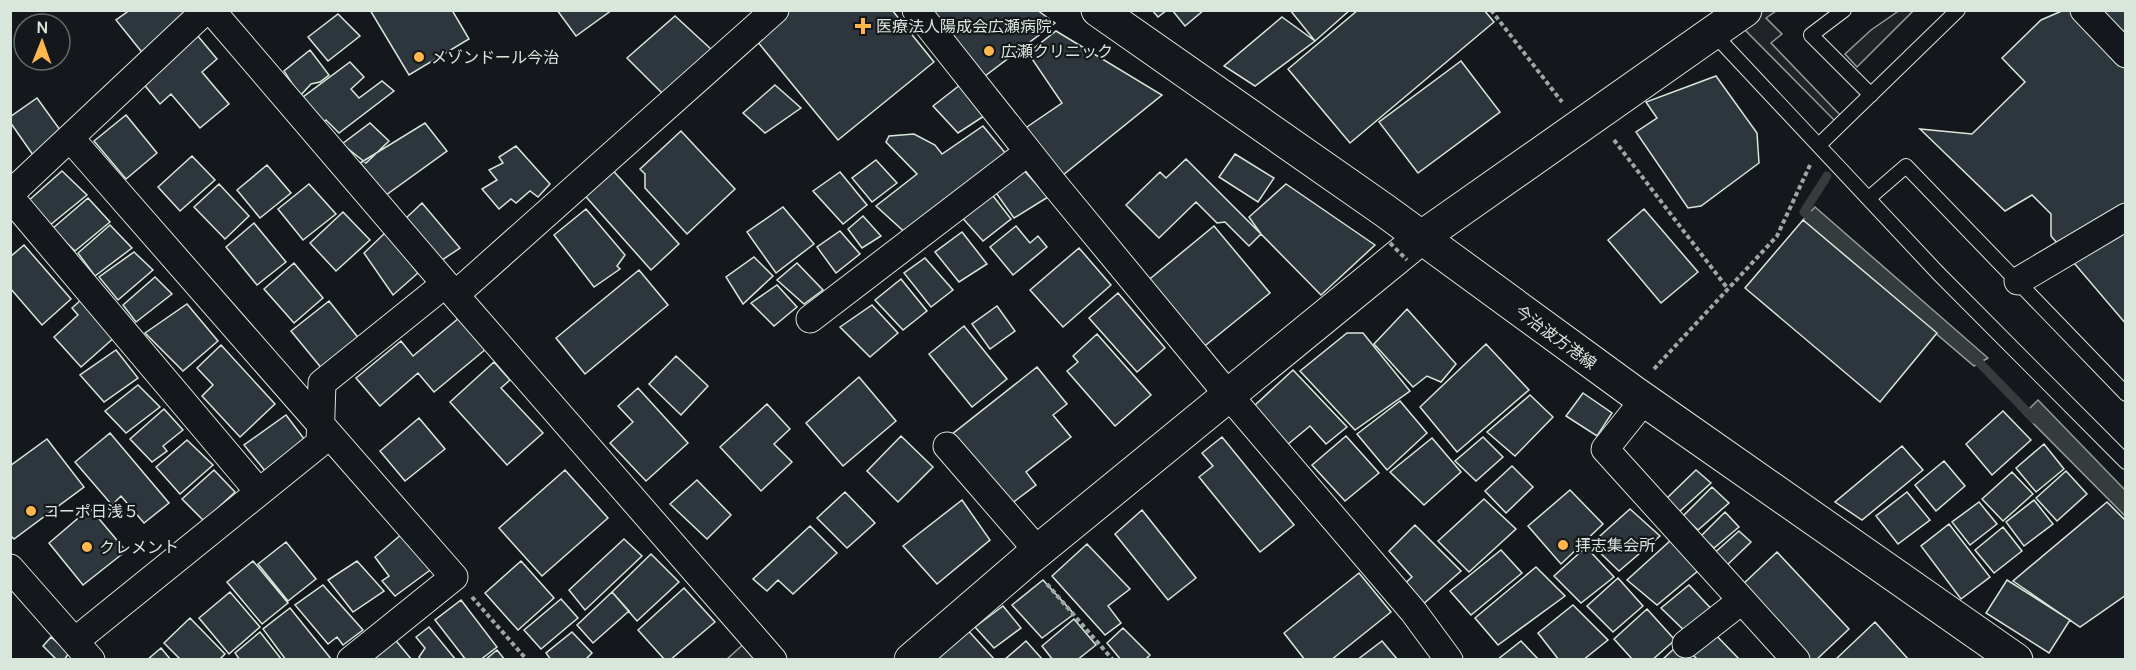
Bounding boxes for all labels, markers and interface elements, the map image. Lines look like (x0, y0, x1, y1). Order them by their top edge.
north arrow (12, 12, 72, 72)
place label: 医療法人陽成会広瀬病院 (876, 15, 1052, 37)
text: N (36, 16, 48, 38)
marker: 医療法人陽成会広瀬病院 (854, 17, 872, 35)
place label: 広瀬クリニック (1001, 40, 1113, 62)
marker: 広瀬クリニック (982, 44, 996, 58)
place label: メゾンドール今治 (431, 46, 559, 68)
marker: メゾンドール今治 (412, 50, 426, 64)
street label: 今治波方港線 (1511, 300, 1601, 374)
place label: コーポ日浅５ (43, 500, 139, 522)
marker: コーポ日浅５ (24, 504, 38, 518)
place label: 拝志集会所 (1575, 534, 1655, 556)
place label: クレメント (99, 536, 179, 558)
marker: 拝志集会所 (1556, 538, 1570, 552)
marker: クレメント (80, 540, 94, 554)

